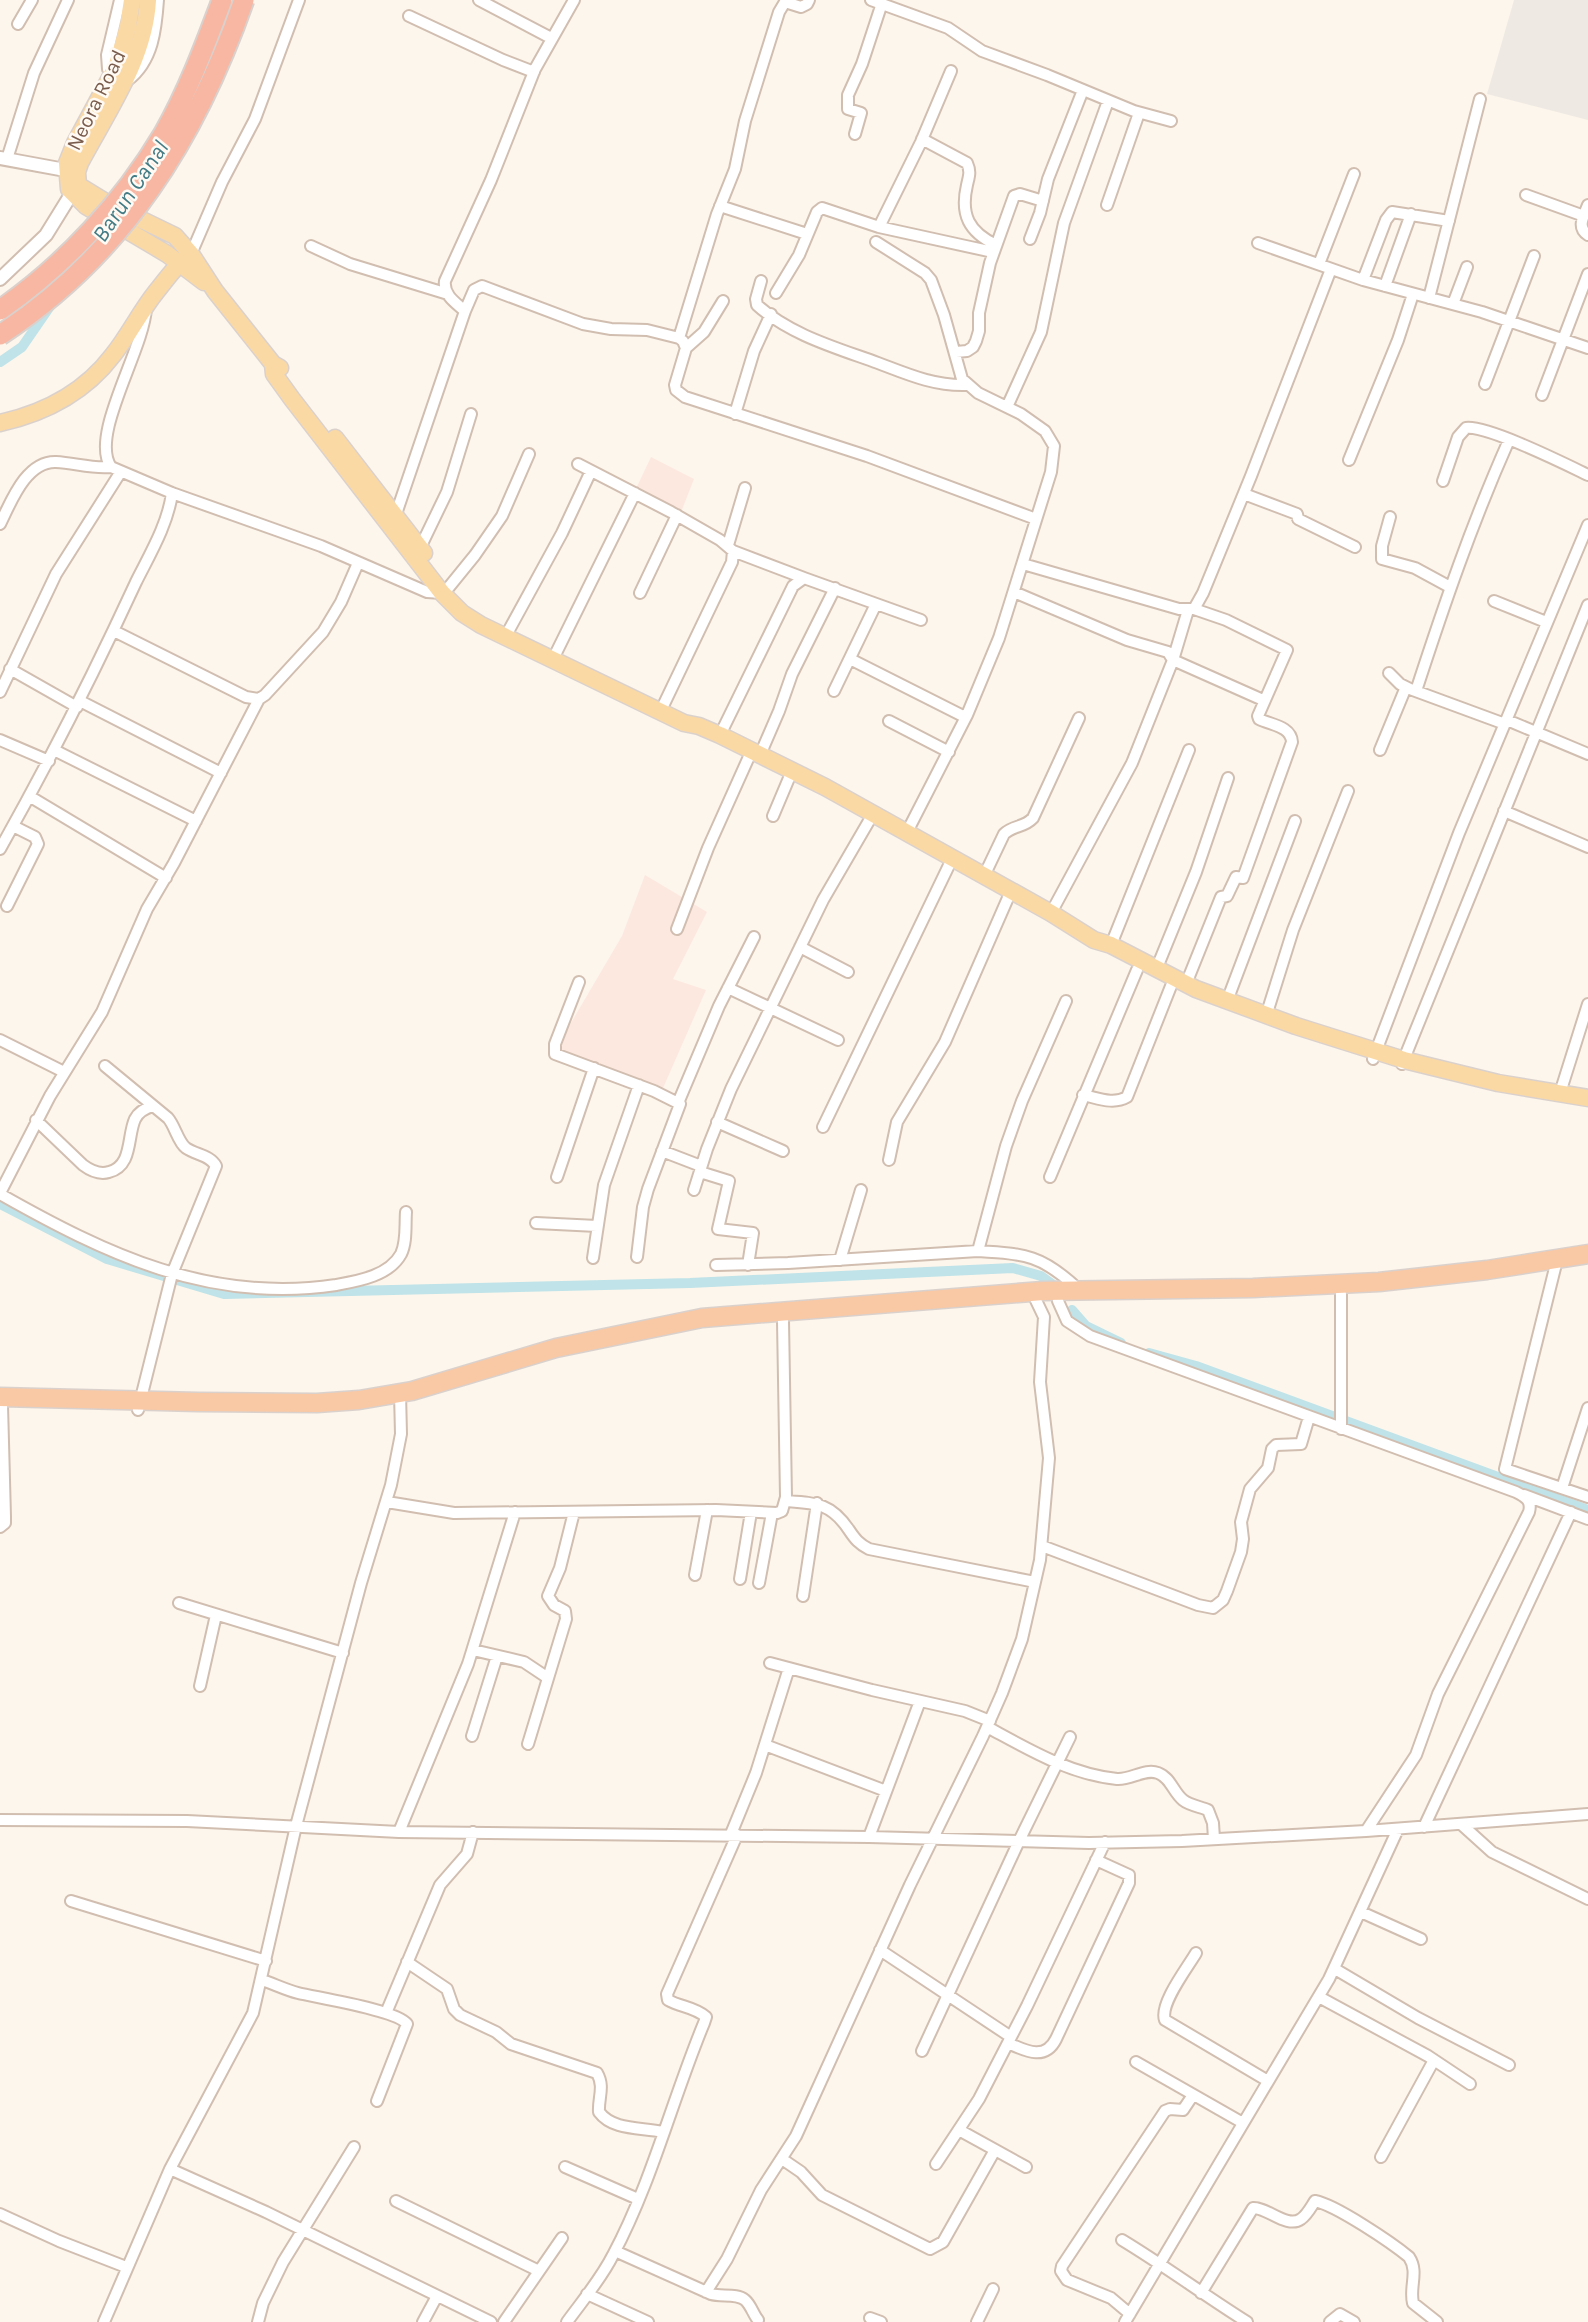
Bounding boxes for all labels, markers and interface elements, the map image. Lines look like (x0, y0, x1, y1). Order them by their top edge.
street label: Neora Road (61, 46, 131, 154)
water label: Barun Canal (87, 135, 174, 247)

